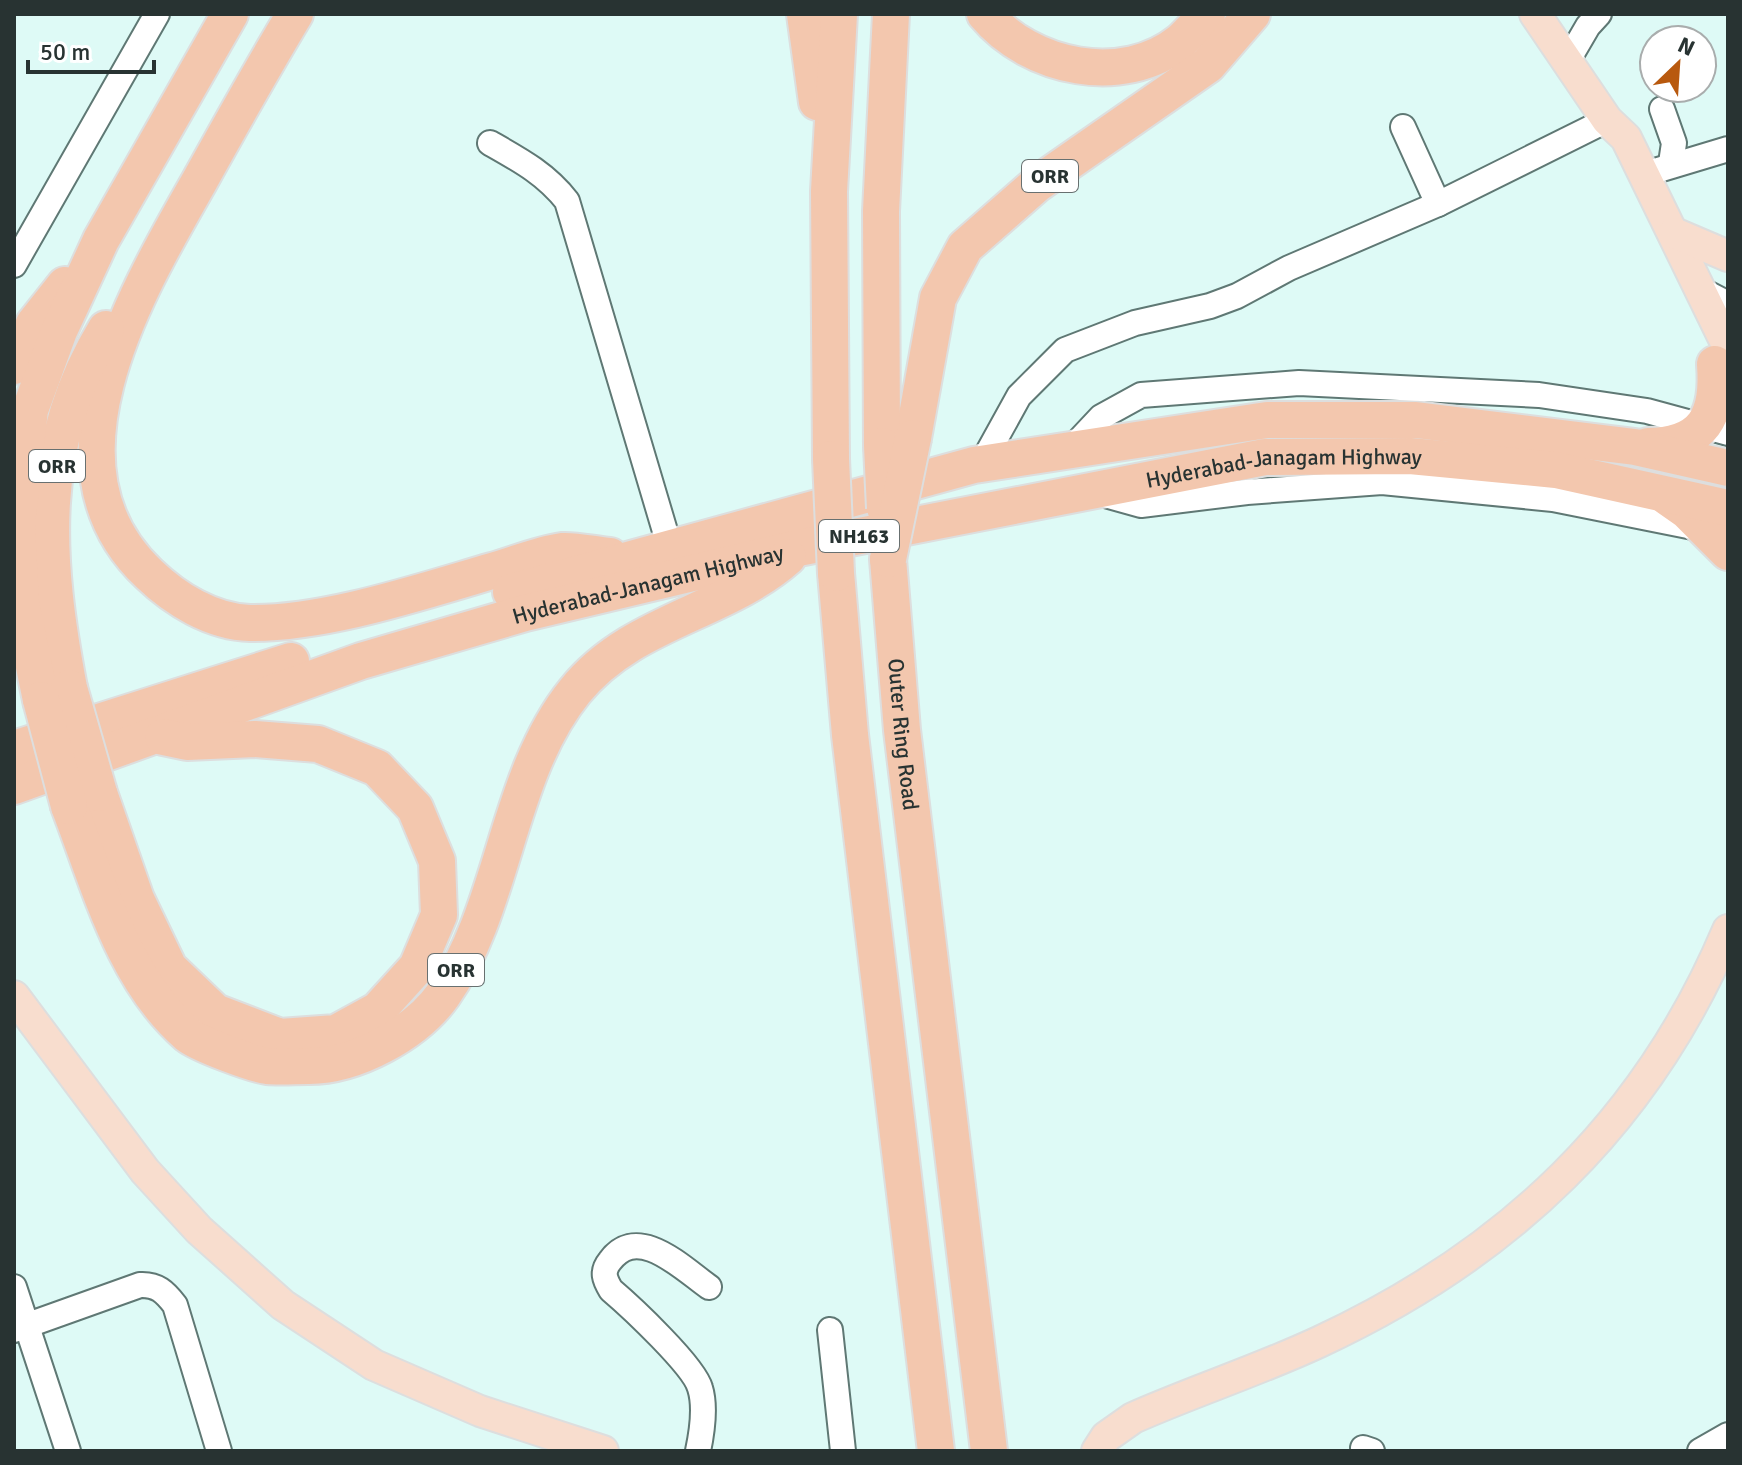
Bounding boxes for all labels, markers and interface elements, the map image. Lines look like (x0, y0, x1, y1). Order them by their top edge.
scale bar (28, 24, 154, 74)
north arrow (1638, 24, 1718, 104)
text: N (1674, 31, 1699, 62)
text: 50 m (40, 37, 90, 67)
road number: ORR (1022, 160, 1078, 192)
street label: Hyderabad-Janagam Highway (1144, 442, 1424, 493)
road number: ORR (29, 450, 85, 482)
road number: NH163 (819, 520, 899, 552)
street label: Hyderabad-Janagam Highway (509, 538, 787, 630)
street label: Outer Ring Road (883, 657, 925, 812)
road number: ORR (428, 954, 484, 986)

